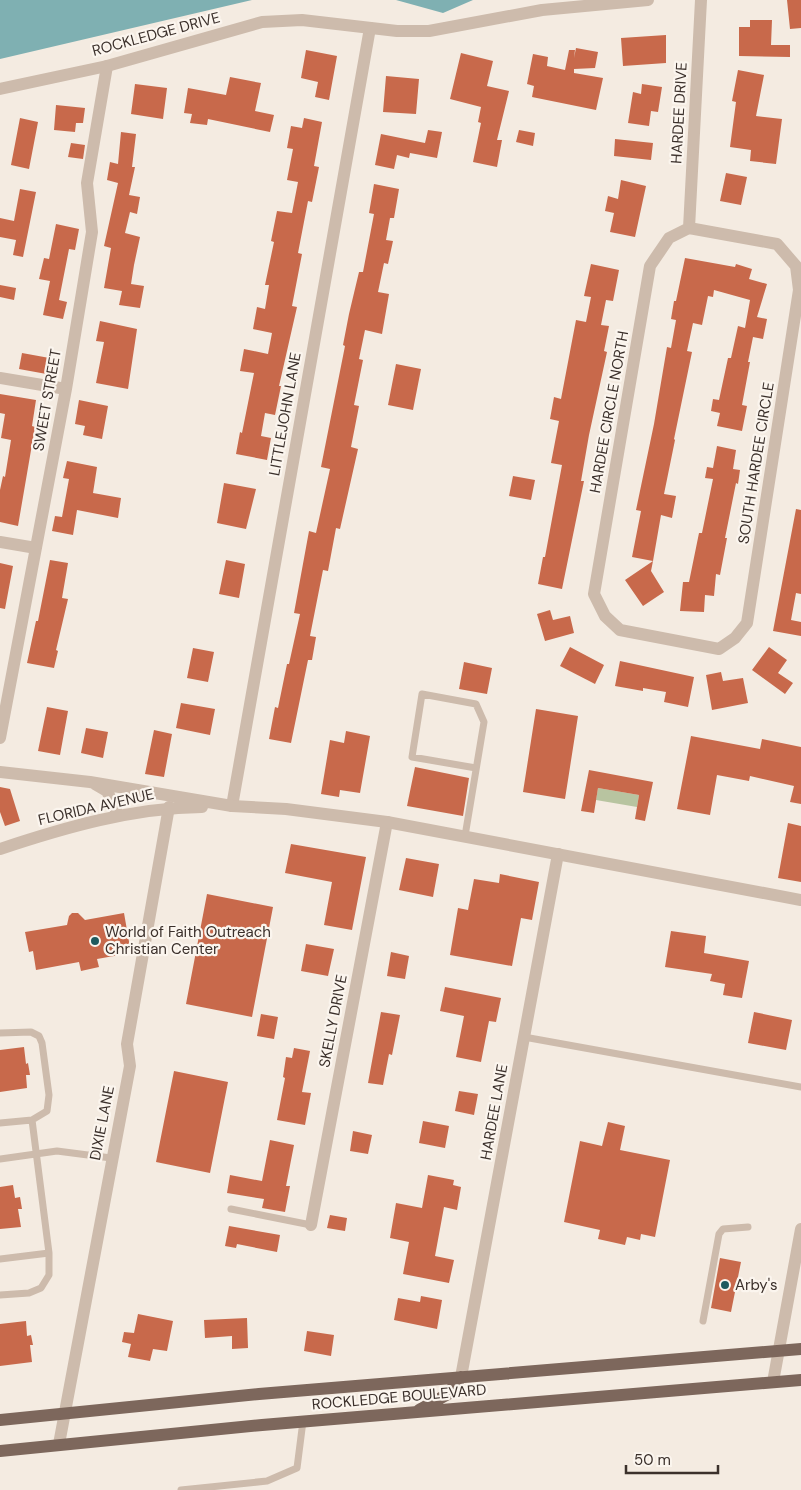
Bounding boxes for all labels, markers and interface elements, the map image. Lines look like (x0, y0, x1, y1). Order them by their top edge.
street label: ROCKLEDGE DRIVE (90, 7, 222, 61)
street label: HARDEE DRIVE (666, 62, 692, 164)
street label: HARDEE CIRCLE NORTH (585, 329, 633, 495)
street label: SWEET STREET (28, 347, 66, 453)
street label: LITTLEJOHN LANE (264, 351, 306, 477)
street label: SOUTH HARDEE CIRCLE (733, 381, 779, 545)
street label: FLORIDA AVENUE (36, 784, 156, 830)
place label: World of Faith Outreach Christian Center (105, 922, 271, 959)
marker: World of Faith Outreach Christian Center (89, 935, 101, 947)
street label: SKELLY DRIVE (314, 973, 352, 1069)
street label: HARDEE LANE (476, 1062, 512, 1162)
street label: DIXIE LANE (85, 1084, 119, 1162)
place label: Arby's (735, 1275, 778, 1295)
marker: Arby's (719, 1279, 731, 1291)
street label: ROCKLEDGE BOULEVARD (311, 1379, 487, 1415)
scale bar (626, 1442, 718, 1474)
text: 50 m (634, 1450, 671, 1470)

